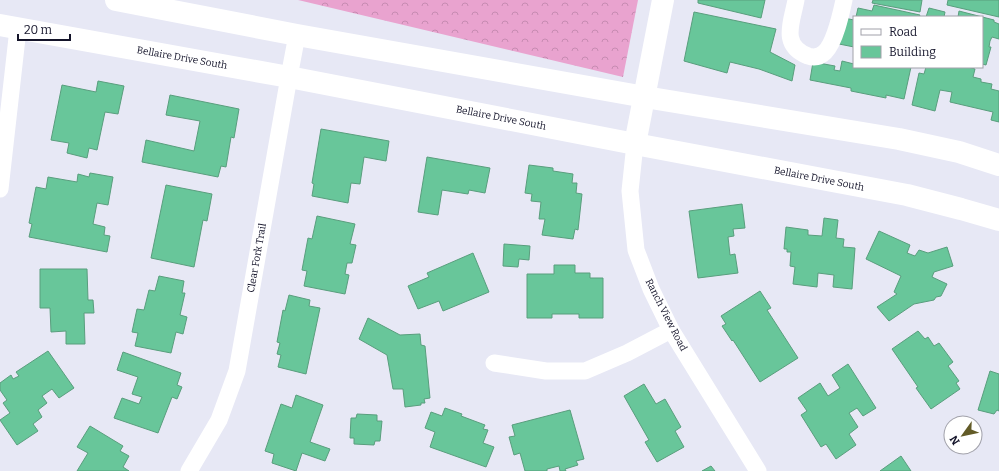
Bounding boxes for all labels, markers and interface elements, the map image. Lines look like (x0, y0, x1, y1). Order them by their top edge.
scale bar (18, 16, 70, 42)
legend (853, 16, 983, 68)
text: 20 m (24, 23, 53, 37)
text: Road (889, 25, 917, 39)
street label: Bellaire Drive South (136, 44, 229, 72)
text: Building (889, 45, 936, 59)
street label: Bellaire Drive South (455, 103, 548, 133)
street label: Bellaire Drive South (773, 164, 866, 194)
street label: Clear Fork Trail (245, 222, 269, 294)
street label: Ranch View Road (643, 277, 689, 353)
north arrow (943, 415, 983, 455)
text: N (947, 433, 963, 447)

